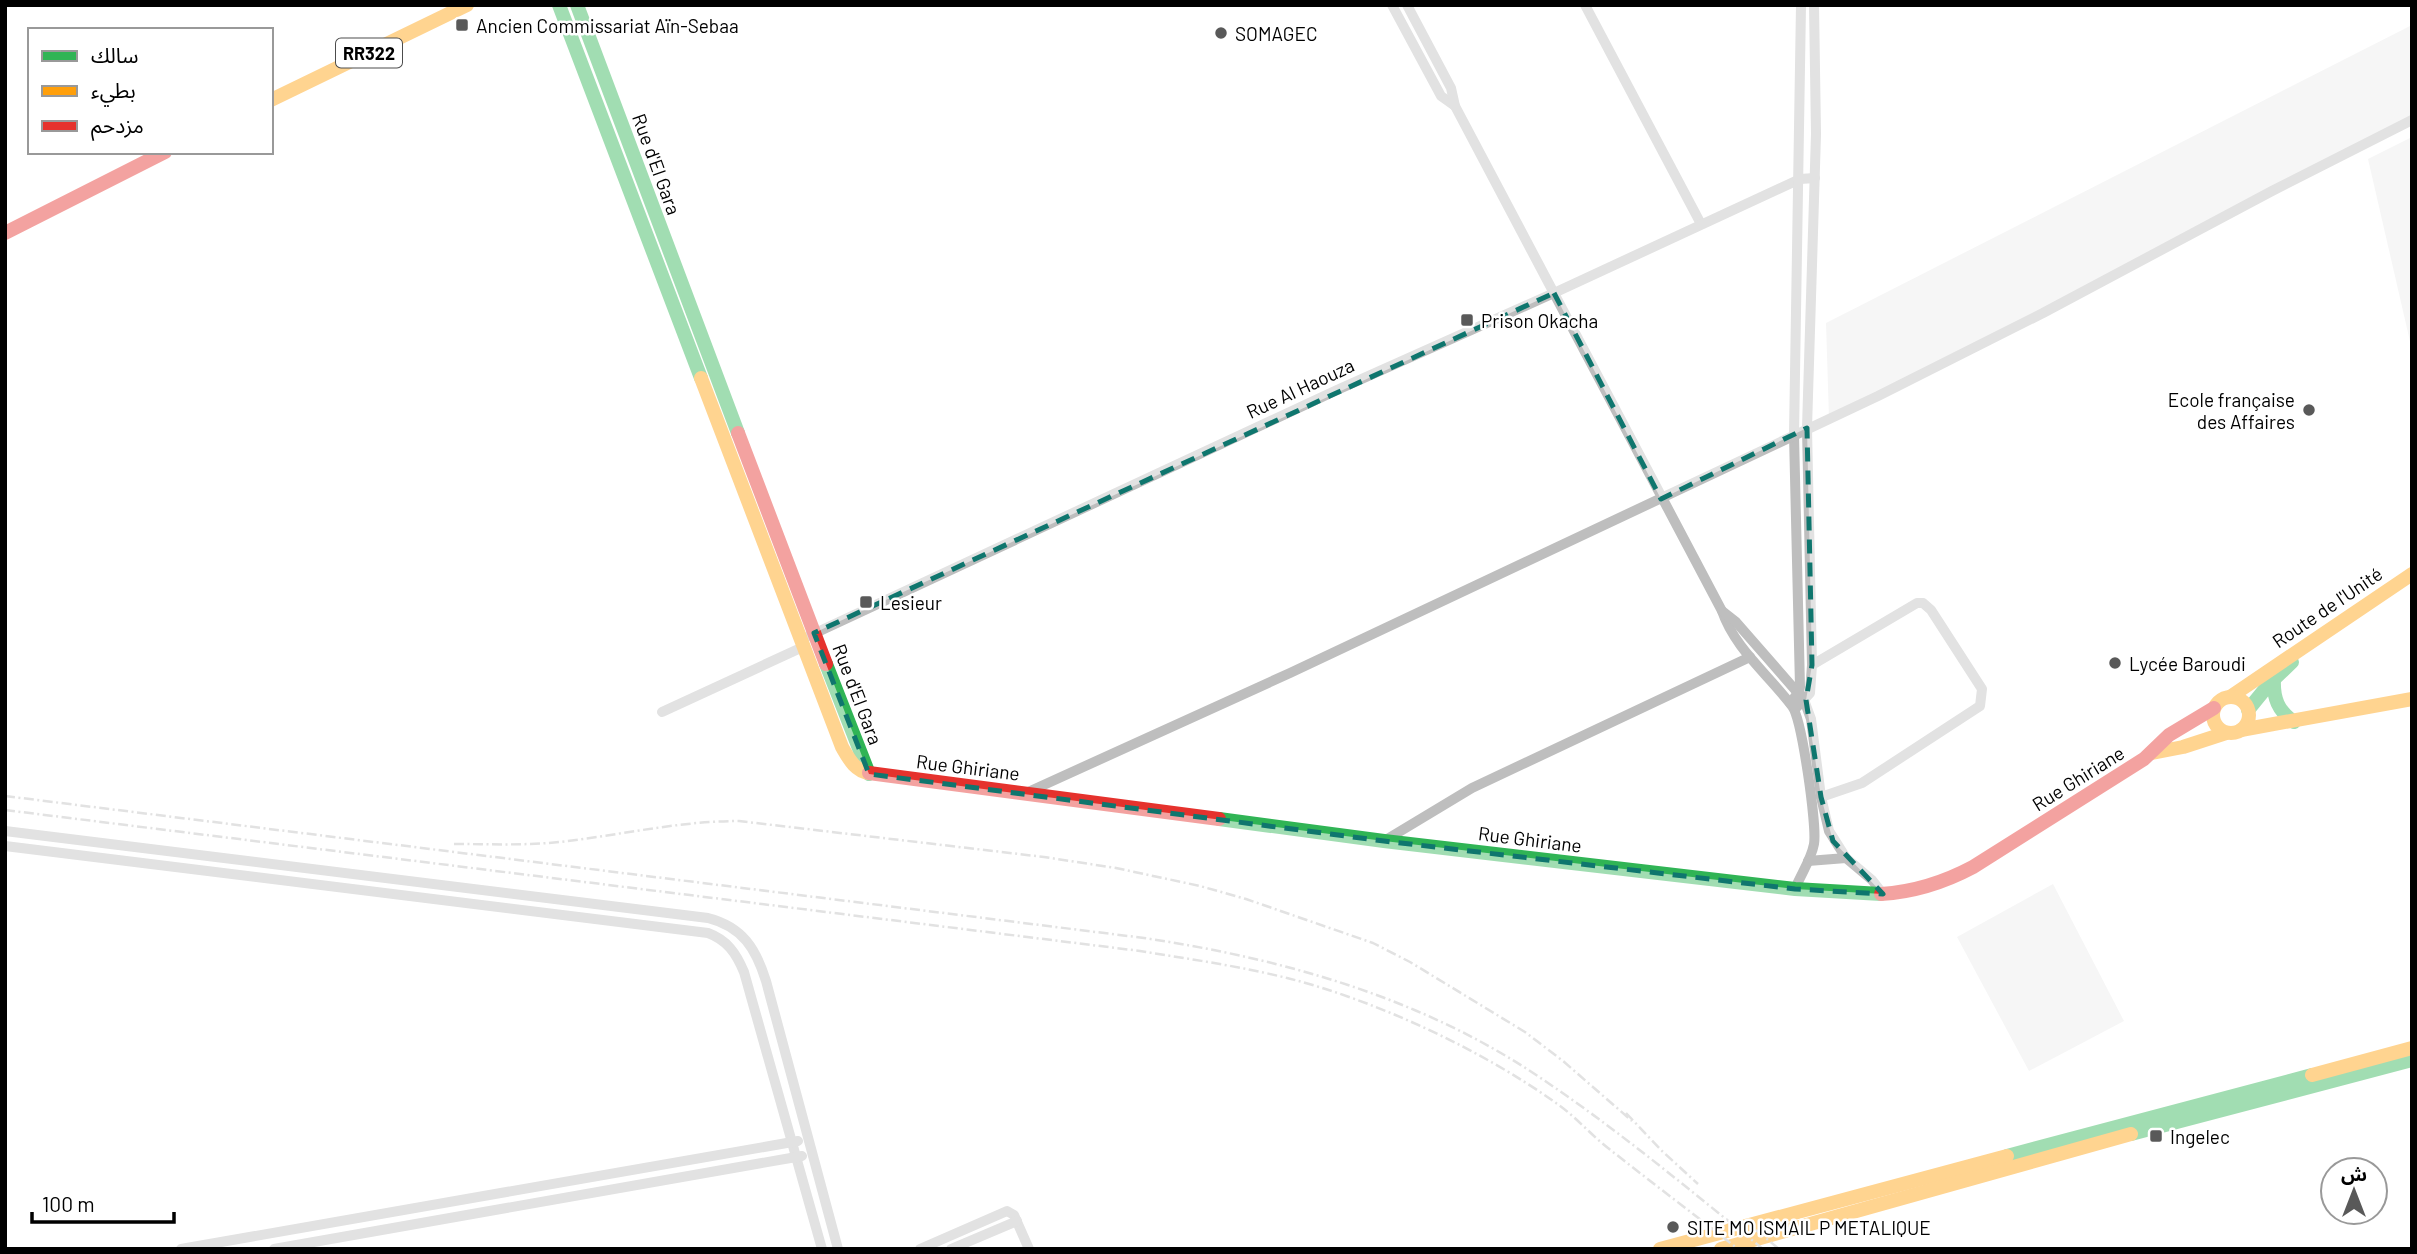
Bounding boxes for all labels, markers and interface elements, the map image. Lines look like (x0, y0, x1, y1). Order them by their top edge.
place label: Ancien Commissariat Aïn-Sebaa (476, 14, 739, 37)
marker: Ancien Commissariat Aïn-Sebaa (454, 17, 470, 33)
place label: SOMAGEC (1235, 22, 1317, 45)
marker: SOMAGEC (1213, 25, 1229, 41)
legend (28, 28, 273, 154)
road number: RR322 (336, 38, 402, 68)
text: سالك (91, 42, 138, 67)
text: بطيء (91, 77, 136, 107)
street label: Rue d'El Gara (628, 110, 686, 218)
text: مزدحم (91, 112, 144, 141)
place label: Prison Okacha (1481, 309, 1598, 332)
marker: Prison Okacha (1459, 312, 1475, 328)
street label: Rue Al Haouza (1242, 353, 1358, 423)
place label: Ecole française des Affaires (2168, 388, 2295, 433)
marker: Ecole française des Affaires (2301, 402, 2317, 418)
street label: Route de l'Unité (2268, 562, 2386, 652)
place label: Lesieur (880, 591, 942, 614)
marker: Lesieur (858, 594, 874, 610)
street label: Rue d'El Gara (828, 640, 888, 748)
place label: Lycée Baroudi (2129, 652, 2246, 675)
marker: Lycée Baroudi (2107, 655, 2123, 671)
street label: Rue Ghiriane (2028, 741, 2128, 815)
street label: Rue Ghiriane (915, 749, 1021, 785)
street label: Rue Ghiriane (1477, 821, 1583, 857)
place label: Ingelec (2170, 1125, 2230, 1148)
marker: Ingelec (2148, 1128, 2164, 1144)
north arrow (2319, 1156, 2389, 1226)
text: ش (2341, 1162, 2367, 1185)
scale bar (32, 1180, 173, 1224)
text: 100 m (42, 1191, 95, 1216)
place label: SITE MO ISMAIL P METALIQUE (1687, 1216, 1931, 1239)
marker: SITE MO ISMAIL P METALIQUE (1665, 1219, 1681, 1235)

